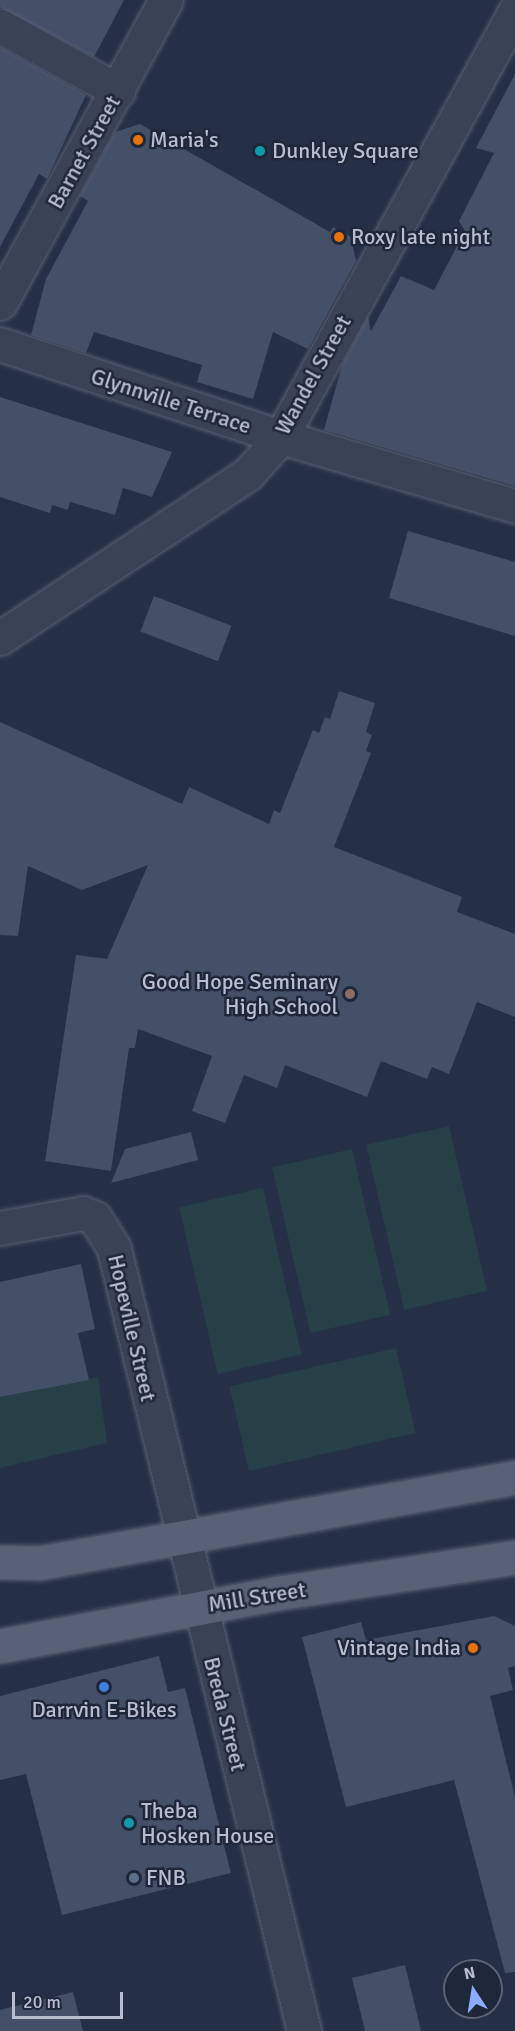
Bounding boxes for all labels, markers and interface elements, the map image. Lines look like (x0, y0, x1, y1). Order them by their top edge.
street label: Barnet Street (42, 91, 126, 213)
place label: Maria's (150, 127, 219, 153)
marker: Maria's (131, 133, 145, 147)
place label: Dunkley Square (272, 138, 419, 164)
marker: Dunkley Square (253, 144, 267, 158)
place label: Roxy late night (351, 224, 490, 250)
marker: Roxy late night (332, 230, 346, 244)
street label: Wandel Street (269, 311, 357, 439)
street label: Glynnville Terrace (88, 363, 254, 439)
place label: Good Hope Seminary High School (142, 968, 338, 1020)
marker: Good Hope Seminary High School (343, 987, 357, 1001)
street label: Hopeville Street (102, 1252, 162, 1404)
street label: Mill Street (206, 1576, 308, 1618)
place label: Vintage India (337, 1635, 461, 1661)
marker: Vintage India (466, 1641, 480, 1655)
street label: Breda Street (198, 1654, 252, 1774)
marker: Darrvin E-Bikes (97, 1680, 111, 1694)
place label: Darrvin E-Bikes (31, 1697, 177, 1723)
place label: Theba Hosken House (141, 1797, 274, 1849)
marker: Theba Hosken House (122, 1816, 136, 1830)
place label: FNB (146, 1865, 186, 1891)
marker: FNB (127, 1871, 141, 1885)
north arrow (443, 1959, 503, 2019)
text: N (462, 1962, 477, 1984)
scale bar (15, 1980, 126, 2018)
text: 20 m (23, 1991, 61, 2013)

